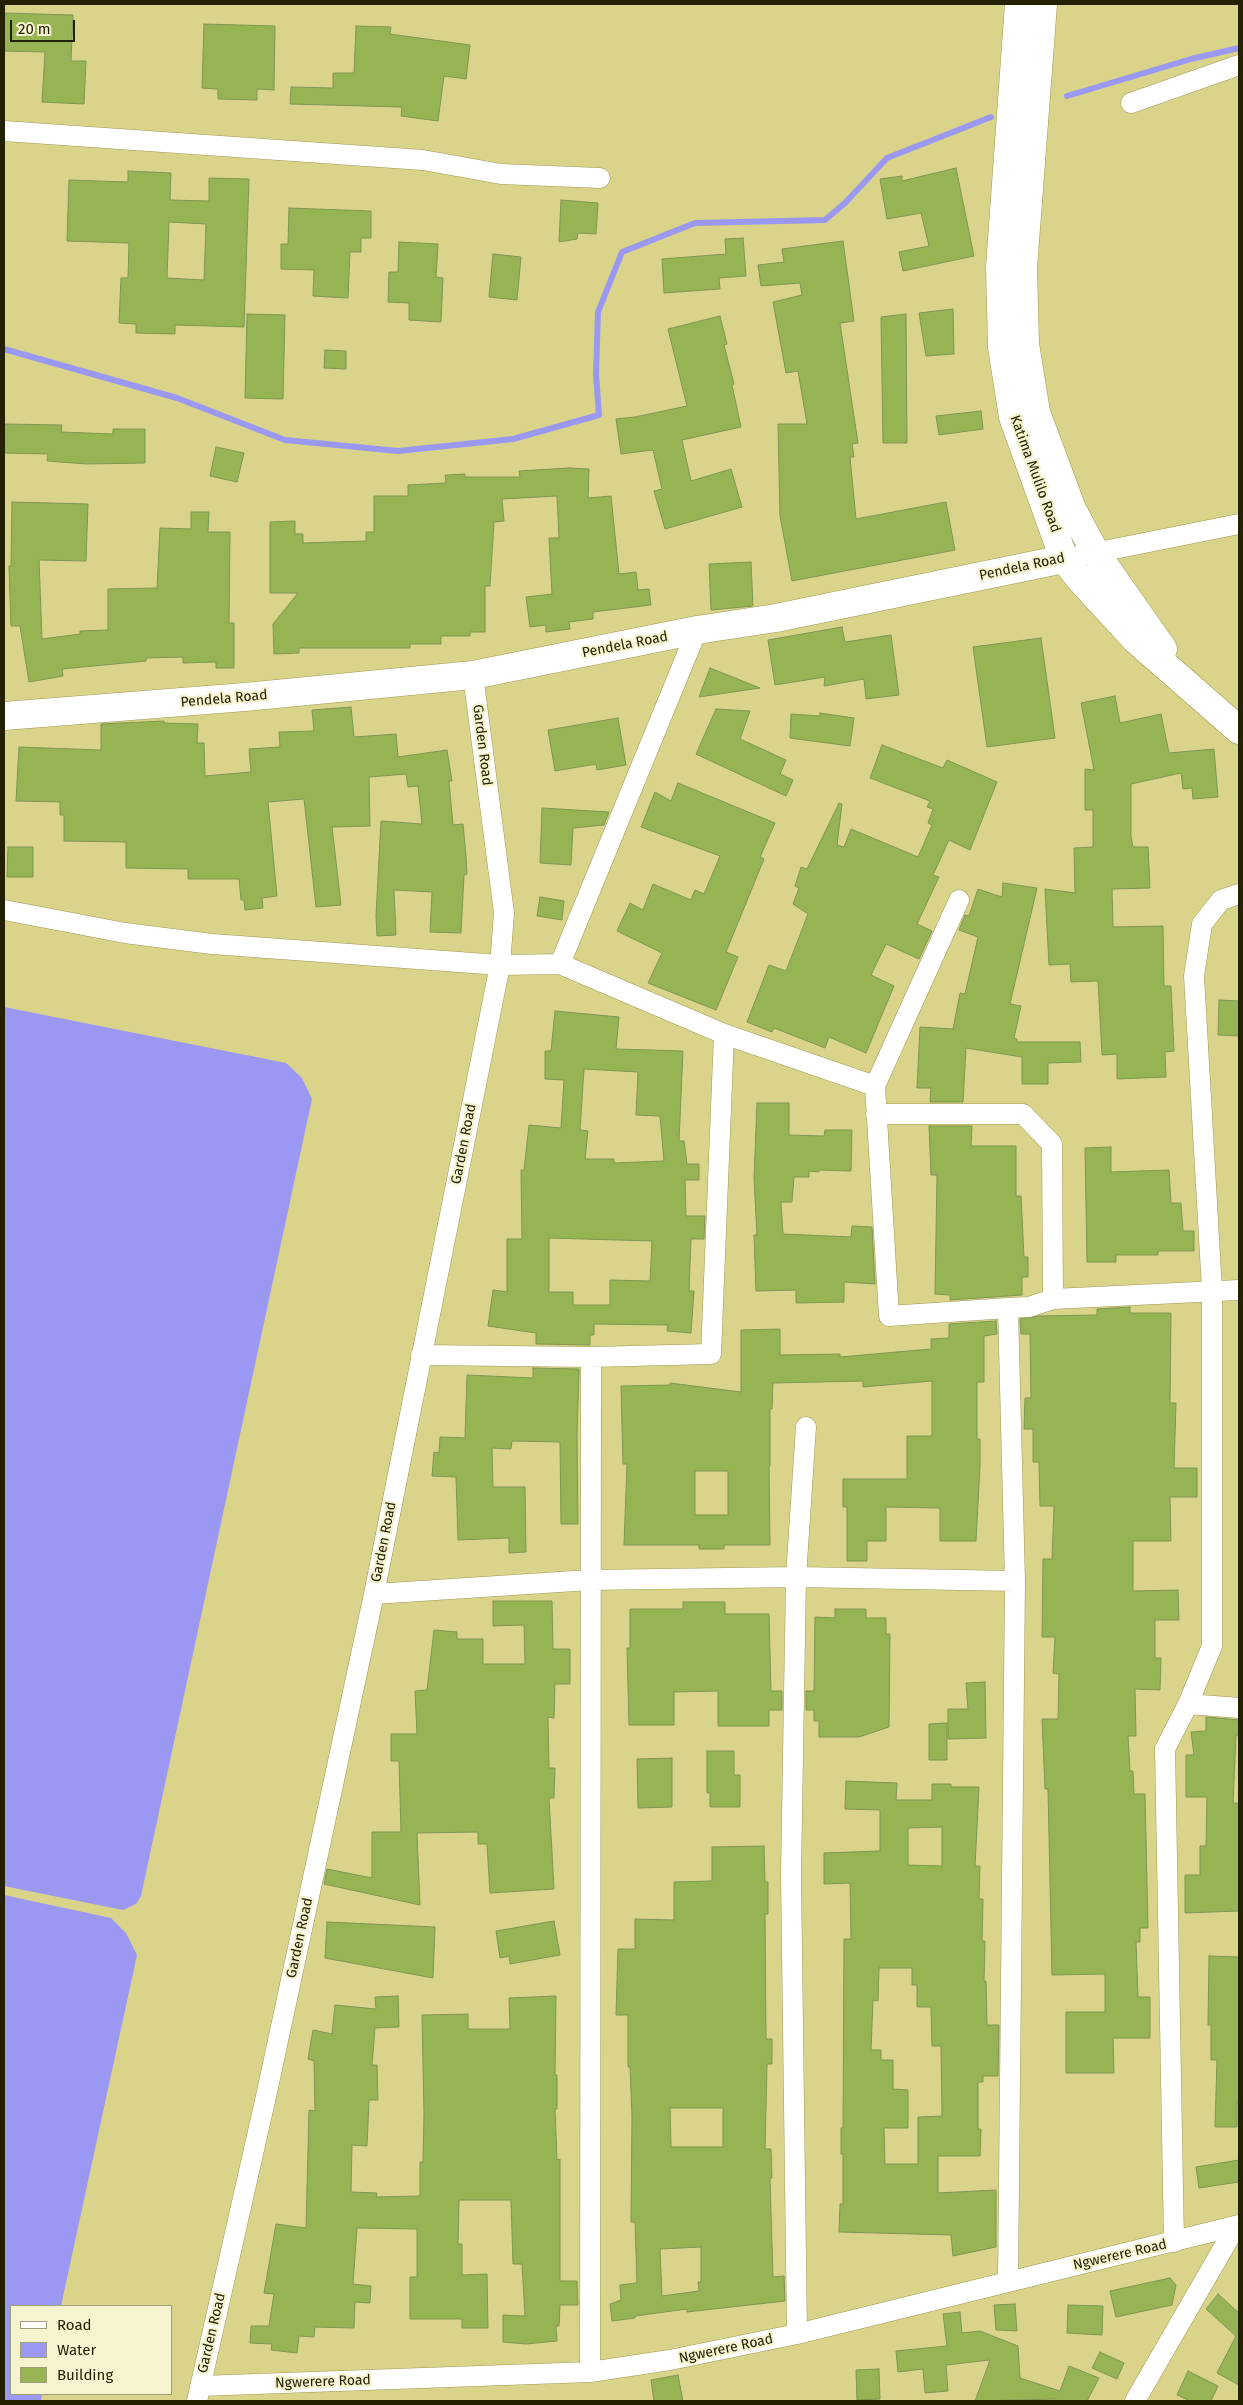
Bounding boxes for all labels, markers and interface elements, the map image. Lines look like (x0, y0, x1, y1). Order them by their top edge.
scale bar (12, 10, 78, 42)
text: 20 m (18, 20, 51, 38)
street label: Katima Mulilo Road (1006, 413, 1064, 535)
street label: Pendela Road (978, 550, 1066, 584)
street label: Pendela Road (581, 628, 669, 662)
street label: Pendela Road (180, 687, 268, 711)
street label: Garden Road (469, 703, 495, 787)
street label: Garden Road (448, 1102, 480, 1186)
street label: Garden Road (368, 1500, 400, 1584)
street label: Garden Road (283, 1896, 317, 1980)
street label: Ngwerere Road (1071, 2236, 1169, 2274)
street label: Garden Road (195, 2291, 229, 2375)
legend (10, 2305, 172, 2395)
text: Road (57, 2316, 92, 2334)
street label: Ngwerere Road (677, 2331, 775, 2367)
text: Water (57, 2341, 96, 2359)
text: Building (57, 2366, 113, 2384)
street label: Ngwerere Road (275, 2372, 371, 2392)

